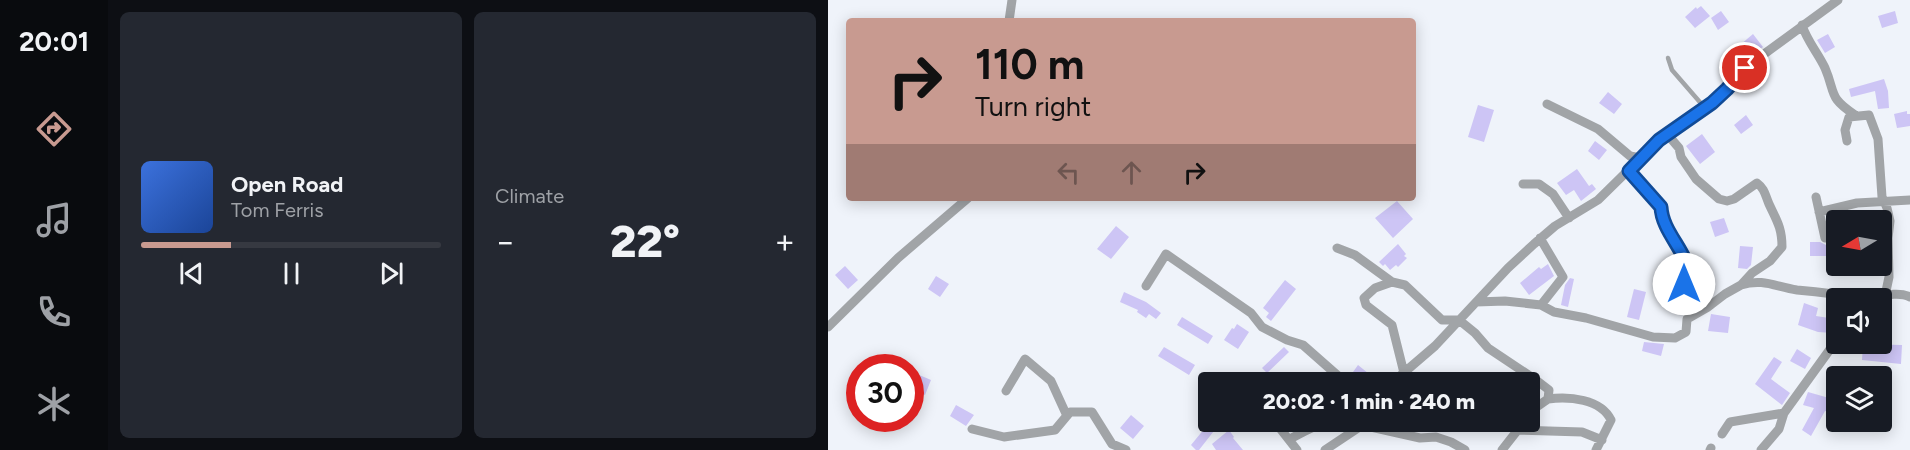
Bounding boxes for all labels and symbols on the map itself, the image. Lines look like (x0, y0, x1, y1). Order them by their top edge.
pin (1719, 42, 1770, 93)
north arrow (1826, 210, 1892, 276)
position arrow (1652, 252, 1716, 316)
speed limit sign: 30 (846, 354, 924, 432)

